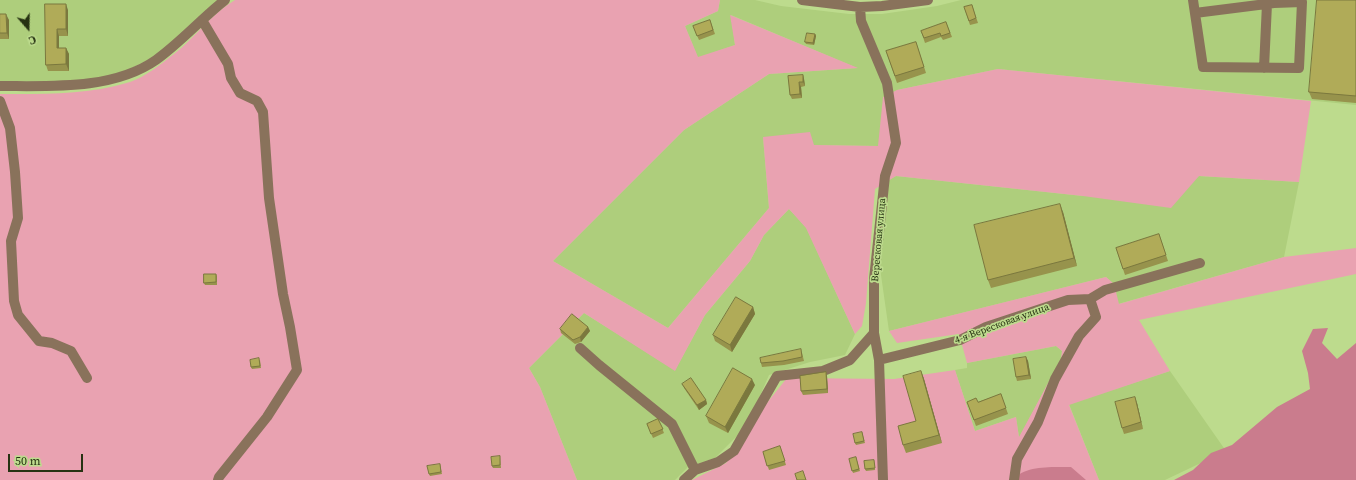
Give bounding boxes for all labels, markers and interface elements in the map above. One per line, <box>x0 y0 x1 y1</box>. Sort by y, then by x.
north arrow <box>8 8 48 48</box>
text: С <box>26 32 38 48</box>
street label: Вересковая улица <box>869 198 889 282</box>
street label: 4-я Вересковая улица <box>953 301 1051 347</box>
scale bar <box>10 446 85 472</box>
text: 50 m <box>15 453 41 469</box>

